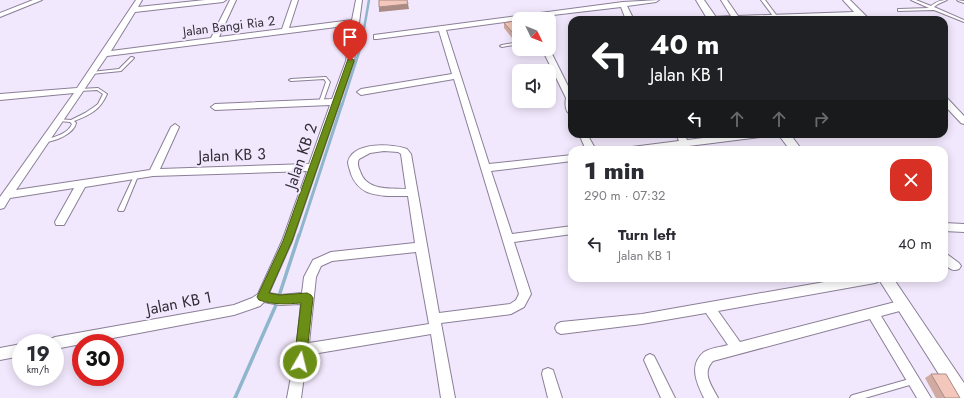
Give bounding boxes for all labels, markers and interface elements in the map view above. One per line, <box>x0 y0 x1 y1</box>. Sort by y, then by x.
street label: Jalan Bangi Ria 2 <box>180 11 276 41</box>
north arrow <box>512 12 556 56</box>
map controls <box>512 12 556 108</box>
pin <box>333 20 367 61</box>
text: 40 m <box>650 24 719 65</box>
icon: arrive <box>339 26 361 48</box>
icon: left <box>584 32 636 84</box>
text: Jalan KB 1 <box>650 62 724 88</box>
button: sound <box>512 64 556 108</box>
icon: left <box>684 108 706 130</box>
icon: ahead <box>726 108 748 130</box>
icon: ahead <box>768 108 790 130</box>
icon: right <box>810 108 832 130</box>
street label: Jalan KB 2 <box>278 120 323 194</box>
street label: Jalan KB 3 <box>196 142 266 168</box>
text: 1 min <box>584 153 645 188</box>
button: close <box>890 159 932 201</box>
text: 290 m · 07:32 <box>584 186 665 205</box>
text: Turn left <box>618 224 676 246</box>
icon: left <box>584 233 606 255</box>
text: 40 m <box>898 233 932 255</box>
text: Jalan KB 1 <box>618 246 672 265</box>
street label: Jalan KB 1 <box>142 285 214 321</box>
speed limit sign: 30 <box>72 334 124 386</box>
text: 19 <box>26 340 50 369</box>
position arrow <box>279 341 321 383</box>
text: km/h <box>27 362 49 377</box>

